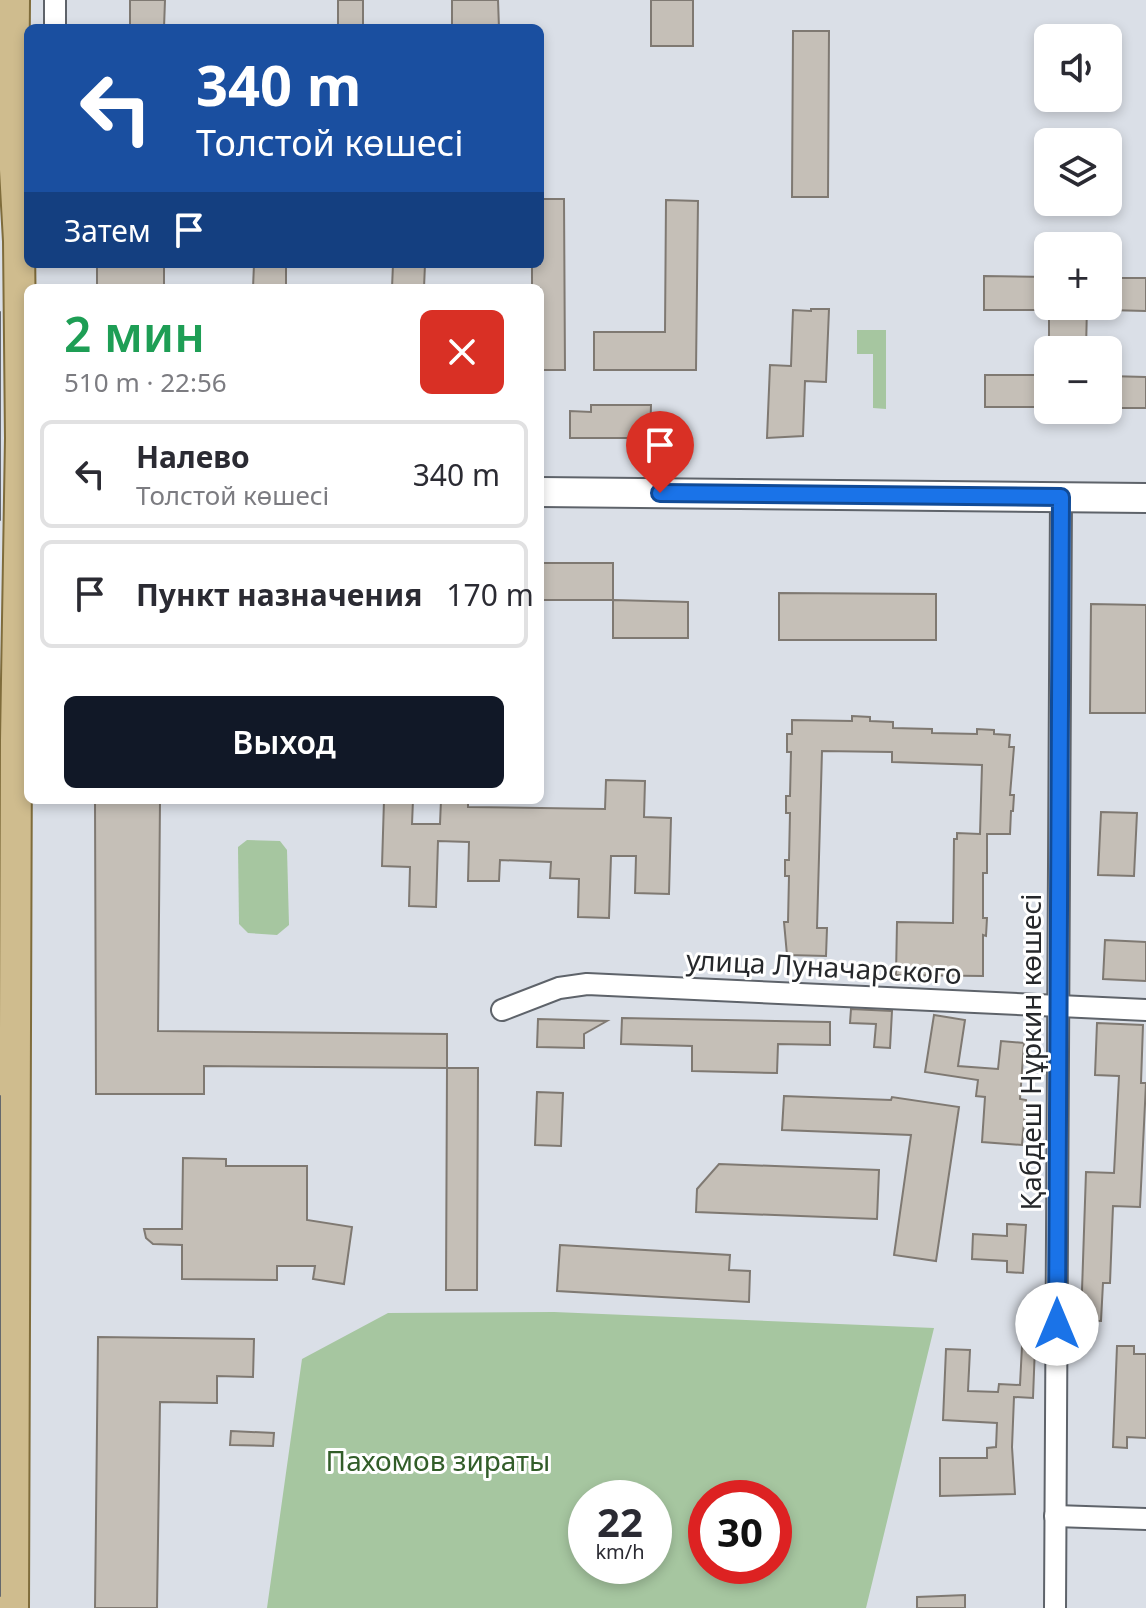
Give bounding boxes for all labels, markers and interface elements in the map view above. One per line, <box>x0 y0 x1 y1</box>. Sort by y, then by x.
map controls <box>1034 24 1122 424</box>
button: sound <box>1034 24 1122 112</box>
text: 340 m <box>196 46 361 122</box>
icon: left <box>64 56 168 160</box>
text: Толстой көшесі <box>196 118 464 167</box>
button: layers <box>1034 128 1122 216</box>
icon: arrive <box>167 208 211 252</box>
text: Затем <box>64 210 151 251</box>
button: + <box>1034 232 1122 320</box>
text: 2 мин <box>64 301 205 366</box>
button: close <box>420 310 504 394</box>
button: − <box>1034 336 1122 424</box>
text: 510 m · 22:56 <box>64 364 227 400</box>
pin <box>626 411 694 493</box>
icon: arrive <box>638 423 682 467</box>
text: Налево <box>136 436 250 477</box>
icon: left <box>68 452 112 496</box>
text: 340 m <box>413 454 500 495</box>
text: Толстой көшесі <box>136 477 329 513</box>
icon: arrive <box>68 572 112 616</box>
text: Пункт назначения <box>136 574 422 615</box>
text: 170 m <box>446 574 534 615</box>
button: Выход <box>64 696 504 788</box>
street label: Қабдеш Нұркин көшесі <box>1011 893 1049 1211</box>
street label: улица Луначарского <box>685 940 963 992</box>
position arrow <box>1015 1282 1099 1366</box>
park label: Пахомов зираты <box>326 1441 550 1479</box>
speed limit sign: 30 <box>688 1480 792 1584</box>
text: 22 <box>597 1494 643 1549</box>
text: km/h <box>595 1538 645 1565</box>

